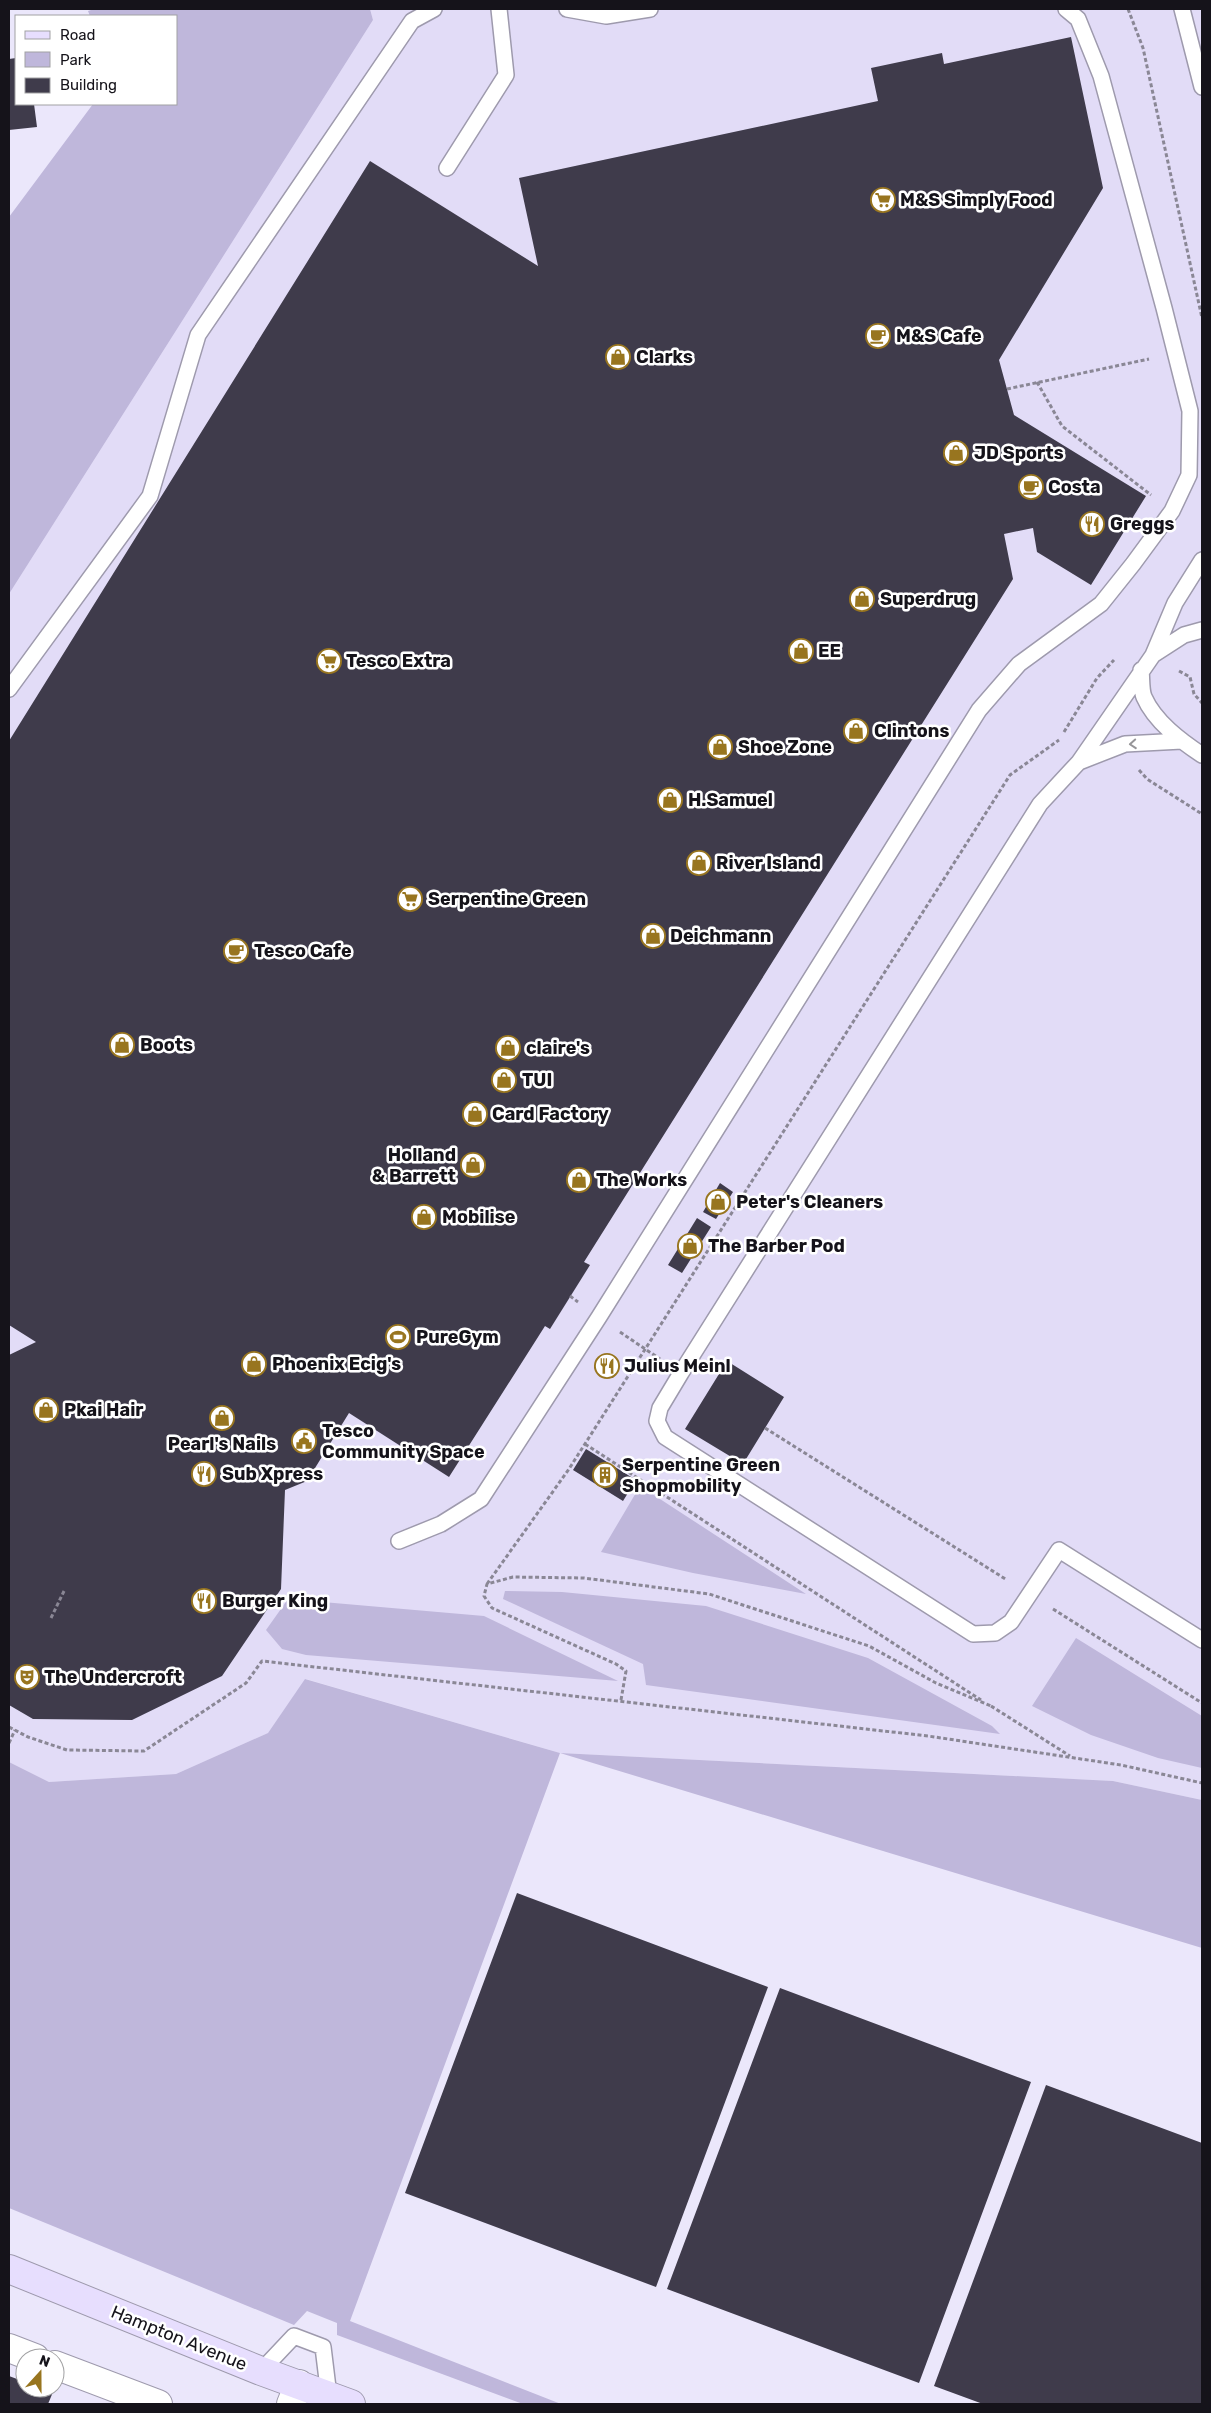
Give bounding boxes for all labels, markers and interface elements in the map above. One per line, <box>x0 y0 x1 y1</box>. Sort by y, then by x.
legend <box>15 15 178 105</box>
text: Road <box>60 26 96 44</box>
text: Park <box>60 51 91 69</box>
text: Building <box>60 76 117 94</box>
supermarket icon: M&S Simply Food <box>870 187 896 213</box>
place label: M&S Simply Food <box>900 189 1053 211</box>
cafe icon: M&S Cafe <box>865 323 891 349</box>
place label: M&S Cafe <box>896 325 982 347</box>
shop icon: Clarks <box>605 344 631 370</box>
place label: Clarks <box>636 346 693 368</box>
shop icon: JD Sports <box>943 440 969 466</box>
place label: JD Sports <box>974 442 1064 464</box>
cafe icon: Costa <box>1018 474 1044 500</box>
place label: Costa <box>1048 476 1101 498</box>
restaurant icon: Greggs <box>1079 511 1105 537</box>
place label: Greggs <box>1110 513 1175 535</box>
shop icon: Superdrug <box>849 586 875 612</box>
place label: Superdrug <box>880 588 976 610</box>
shop icon: EE <box>788 638 814 664</box>
place label: EE <box>818 640 841 662</box>
supermarket icon: Tesco Extra <box>316 648 342 674</box>
place label: Tesco Extra <box>346 650 451 672</box>
shop icon: Clintons <box>843 718 869 744</box>
place label: Clintons <box>874 720 949 742</box>
shop icon: Shoe Zone <box>707 734 733 760</box>
place label: Shoe Zone <box>738 736 832 758</box>
one-way arrow <box>1129 739 1137 750</box>
shop icon: H.Samuel <box>657 787 683 813</box>
place label: H.Samuel <box>688 789 773 811</box>
shop icon: River Island <box>686 850 712 876</box>
place label: River Island <box>716 852 821 874</box>
supermarket icon: Serpentine Green <box>397 886 423 912</box>
place label: Serpentine Green <box>428 888 586 910</box>
shop icon: Deichmann <box>640 923 666 949</box>
place label: Deichmann <box>670 925 771 947</box>
cafe icon: Tesco Cafe <box>223 938 249 964</box>
place label: Tesco Cafe <box>254 940 352 962</box>
shop icon: Boots <box>109 1032 135 1058</box>
place label: Boots <box>140 1034 193 1056</box>
shop icon: claire's <box>495 1035 521 1061</box>
place label: claire's <box>526 1037 590 1059</box>
shop icon: TUI <box>491 1067 517 1093</box>
place label: TUI <box>522 1069 552 1091</box>
shop icon: Card Factory <box>462 1101 488 1127</box>
place label: Card Factory <box>492 1103 609 1125</box>
place label: Holland & Barrett <box>372 1144 456 1187</box>
shop icon: Holland & Barrett <box>460 1152 486 1178</box>
shop icon: The Works <box>566 1167 592 1193</box>
place label: The Works <box>596 1169 687 1191</box>
shop icon: Peter's Cleaners <box>705 1189 731 1215</box>
place label: Peter's Cleaners <box>736 1191 883 1213</box>
shop icon: Mobilise <box>411 1204 437 1230</box>
place label: Mobilise <box>442 1206 516 1228</box>
shop icon: The Barber Pod <box>677 1233 703 1259</box>
place label: The Barber Pod <box>708 1235 845 1257</box>
sports icon: PureGym <box>385 1324 411 1350</box>
place label: PureGym <box>416 1326 499 1348</box>
shop icon: Phoenix Ecig's <box>241 1351 267 1377</box>
place label: Phoenix Ecig's <box>272 1353 401 1375</box>
restaurant icon: Julius Meinl <box>594 1353 620 1379</box>
place label: Julius Meinl <box>624 1355 731 1377</box>
shop icon: Pkai Hair <box>33 1397 59 1423</box>
place label: Pkai Hair <box>64 1399 143 1421</box>
shop icon: Pearl's Nails <box>209 1405 235 1431</box>
place label: Tesco Community Space <box>322 1420 485 1463</box>
public building icon: Tesco Community Space <box>291 1428 317 1454</box>
place label: Pearl's Nails <box>168 1433 276 1455</box>
place label: Serpentine Green Shopmobility <box>622 1454 780 1497</box>
restaurant icon: Sub Xpress <box>191 1461 217 1487</box>
building icon: Serpentine Green Shopmobility <box>592 1462 618 1488</box>
place label: Sub Xpress <box>222 1463 323 1485</box>
restaurant icon: Burger King <box>191 1588 217 1614</box>
place label: Burger King <box>222 1590 328 1612</box>
theatre icon: The Undercroft <box>14 1664 40 1690</box>
place label: The Undercroft <box>44 1666 182 1688</box>
street label: Hampton Avenue <box>108 2301 250 2375</box>
north arrow <box>15 2348 65 2398</box>
text: N <box>37 2352 52 2371</box>

